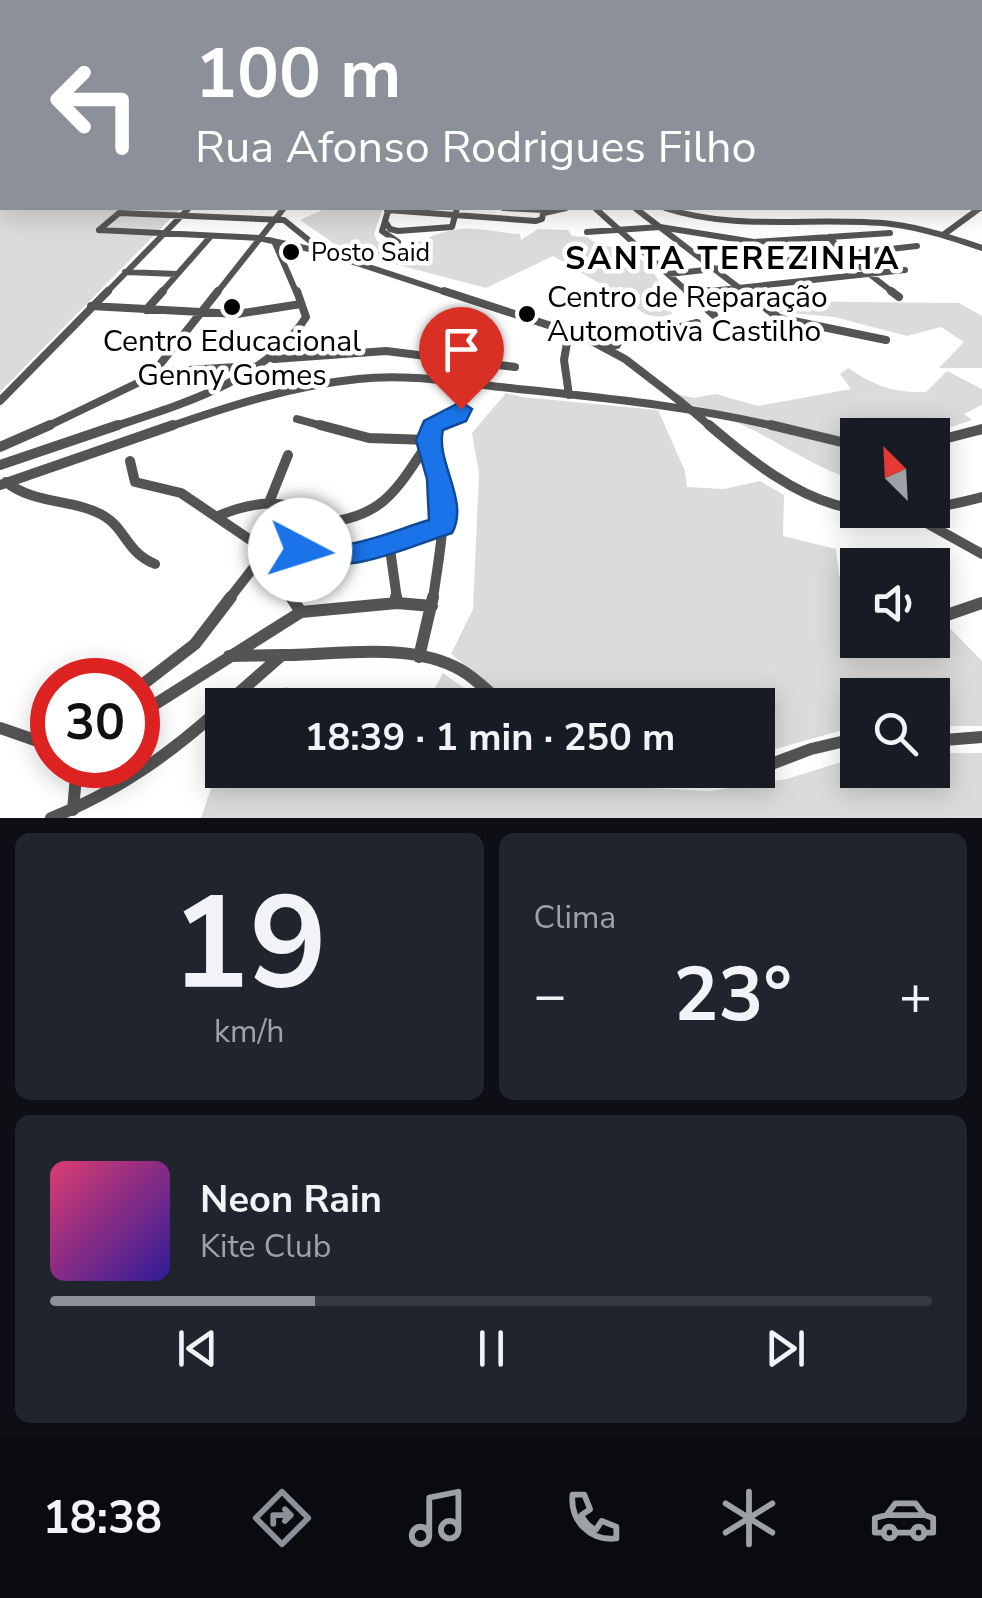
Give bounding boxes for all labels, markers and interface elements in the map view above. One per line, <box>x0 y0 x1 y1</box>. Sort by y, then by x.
text: 100 m <box>195 26 401 122</box>
icon: left <box>30 40 160 170</box>
text: Rua Afonso Rodrigues Filho <box>195 117 757 178</box>
place label: Posto Said <box>311 236 430 270</box>
district label: SANTA TEREZINHA <box>565 237 901 280</box>
marker: Posto Said <box>280 241 302 263</box>
place label: Centro de Reparação Automotiva Castilho <box>547 277 828 352</box>
marker: Centro Educacional Genny Gomes <box>221 296 243 318</box>
marker: Centro de Reparação Automotiva Castilho <box>516 303 538 325</box>
pin <box>419 307 504 410</box>
place label: Centro Educacional Genny Gomes <box>103 321 361 396</box>
icon: arrive <box>434 322 489 377</box>
north arrow <box>840 418 950 528</box>
map controls <box>840 418 950 788</box>
position arrow <box>248 498 352 602</box>
button: sound <box>840 548 950 658</box>
speed limit sign: 30 <box>30 658 160 788</box>
button: search <box>840 678 950 788</box>
text: 18:39 · 1 min · 250 m <box>305 712 675 763</box>
text: 19 <box>171 856 327 1033</box>
text: Clima <box>534 896 616 939</box>
text: 23° <box>674 944 792 1046</box>
text: − <box>534 958 567 1033</box>
text: + <box>899 958 932 1033</box>
text: km/h <box>214 1010 285 1053</box>
text: Neon Rain <box>200 1174 382 1225</box>
text: Kite Club <box>200 1225 331 1268</box>
icon: previous <box>170 1321 225 1376</box>
icon: pause <box>464 1321 519 1376</box>
icon: next <box>758 1321 813 1376</box>
icon: directions <box>247 1483 317 1553</box>
icon: music <box>403 1483 473 1553</box>
icon: phone <box>558 1483 628 1553</box>
icon: climate <box>714 1483 784 1553</box>
icon: car <box>869 1483 939 1553</box>
text: 18:38 <box>43 1488 162 1549</box>

